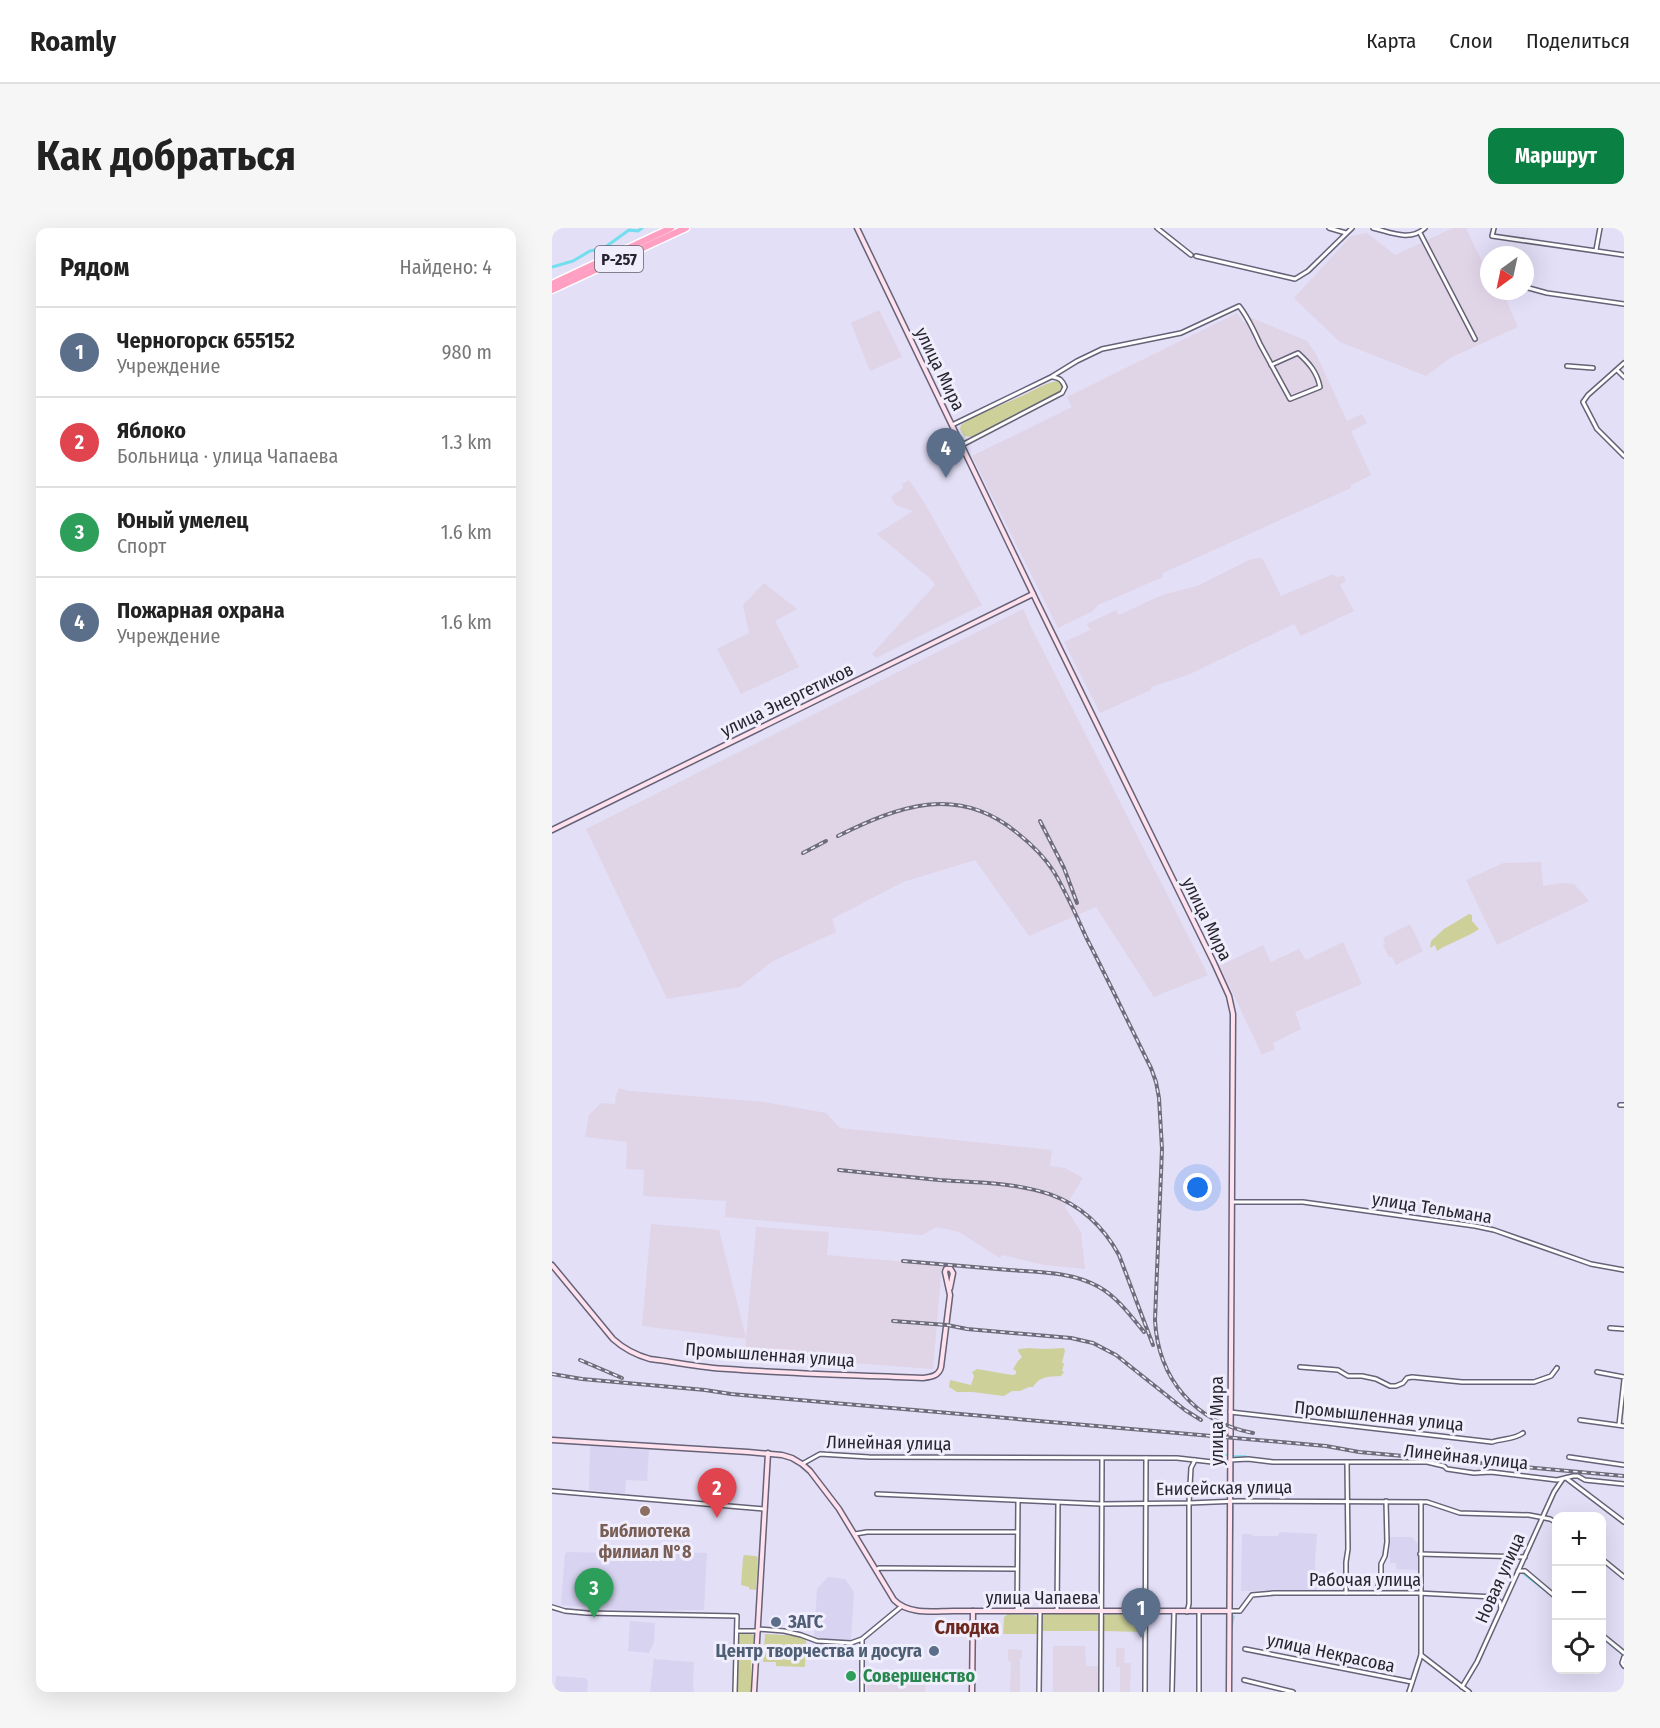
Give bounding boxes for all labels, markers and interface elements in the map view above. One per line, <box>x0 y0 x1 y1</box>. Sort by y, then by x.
text: Roamly <box>30 25 116 58</box>
text: Карта <box>1366 28 1416 54</box>
text: Слои <box>1449 28 1493 54</box>
text: Поделиться <box>1526 28 1630 54</box>
button: Маршрут <box>1488 128 1624 184</box>
text: Как добраться <box>36 131 296 181</box>
road number: Р-257 <box>595 246 643 272</box>
north arrow <box>1480 246 1534 300</box>
text: Рядом <box>60 252 129 283</box>
text: Найдено: 4 <box>400 255 492 279</box>
street label: улица Мира <box>910 324 970 414</box>
text: Черногорск 655152 <box>117 327 295 354</box>
text: 1 <box>75 340 84 364</box>
text: 980 m <box>442 340 492 364</box>
text: Учреждение <box>117 354 220 378</box>
text: Яблоко <box>117 417 186 444</box>
pin: 4 <box>926 428 966 478</box>
text: 2 <box>75 430 84 454</box>
text: 1.3 km <box>441 430 492 454</box>
text: Больница · улица Чапаева <box>117 444 338 468</box>
text: Юный умелец <box>117 507 248 534</box>
text: 3 <box>75 520 84 544</box>
text: 1.6 km <box>441 520 492 544</box>
text: Спорт <box>117 534 166 558</box>
text: Пожарная охрана <box>117 597 285 624</box>
text: 4 <box>74 610 85 634</box>
text: 1.6 km <box>441 610 492 634</box>
text: Учреждение <box>117 624 220 648</box>
street label: улица Энергетиков <box>717 658 857 742</box>
street label: улица Мира <box>1177 874 1237 964</box>
your location <box>1183 1173 1212 1202</box>
street label: улица Тельмана <box>1370 1188 1494 1228</box>
street label: Промышленная улица <box>684 1338 856 1372</box>
street label: улица Мира <box>1206 1376 1228 1466</box>
street label: Промышленная улица <box>1293 1396 1465 1436</box>
street label: Линейная улица <box>826 1431 952 1455</box>
street label: Линейная улица <box>1403 1440 1530 1474</box>
pin: 2 <box>698 1468 736 1518</box>
street label: Енисейская улица <box>1156 1476 1293 1500</box>
marker: Библиотека филиал N°8 <box>638 1504 652 1518</box>
map controls <box>1552 1512 1606 1674</box>
button: + <box>1552 1512 1606 1566</box>
place label: Библиотека филиал N°8 <box>599 1520 692 1563</box>
street label: Новая улица <box>1470 1529 1530 1626</box>
button: − <box>1552 1566 1606 1620</box>
pin: 3 <box>574 1568 614 1618</box>
street label: Рабочая улица <box>1309 1569 1421 1591</box>
street label: улица Чапаева <box>986 1587 1099 1609</box>
pin: 1 <box>1122 1588 1160 1638</box>
place label: ЗАГС <box>787 1611 824 1633</box>
marker: ЗАГС <box>769 1615 783 1629</box>
district label: Слюдка <box>934 1615 1000 1639</box>
button: locate <box>1552 1620 1606 1674</box>
street label: улица Некрасова <box>1265 1629 1397 1677</box>
place label: Центр творчества и досуга <box>716 1640 922 1662</box>
marker: Центр творчества и досуга <box>927 1644 941 1658</box>
place label: Совершенство <box>863 1665 975 1687</box>
marker: Совершенство <box>844 1669 858 1683</box>

